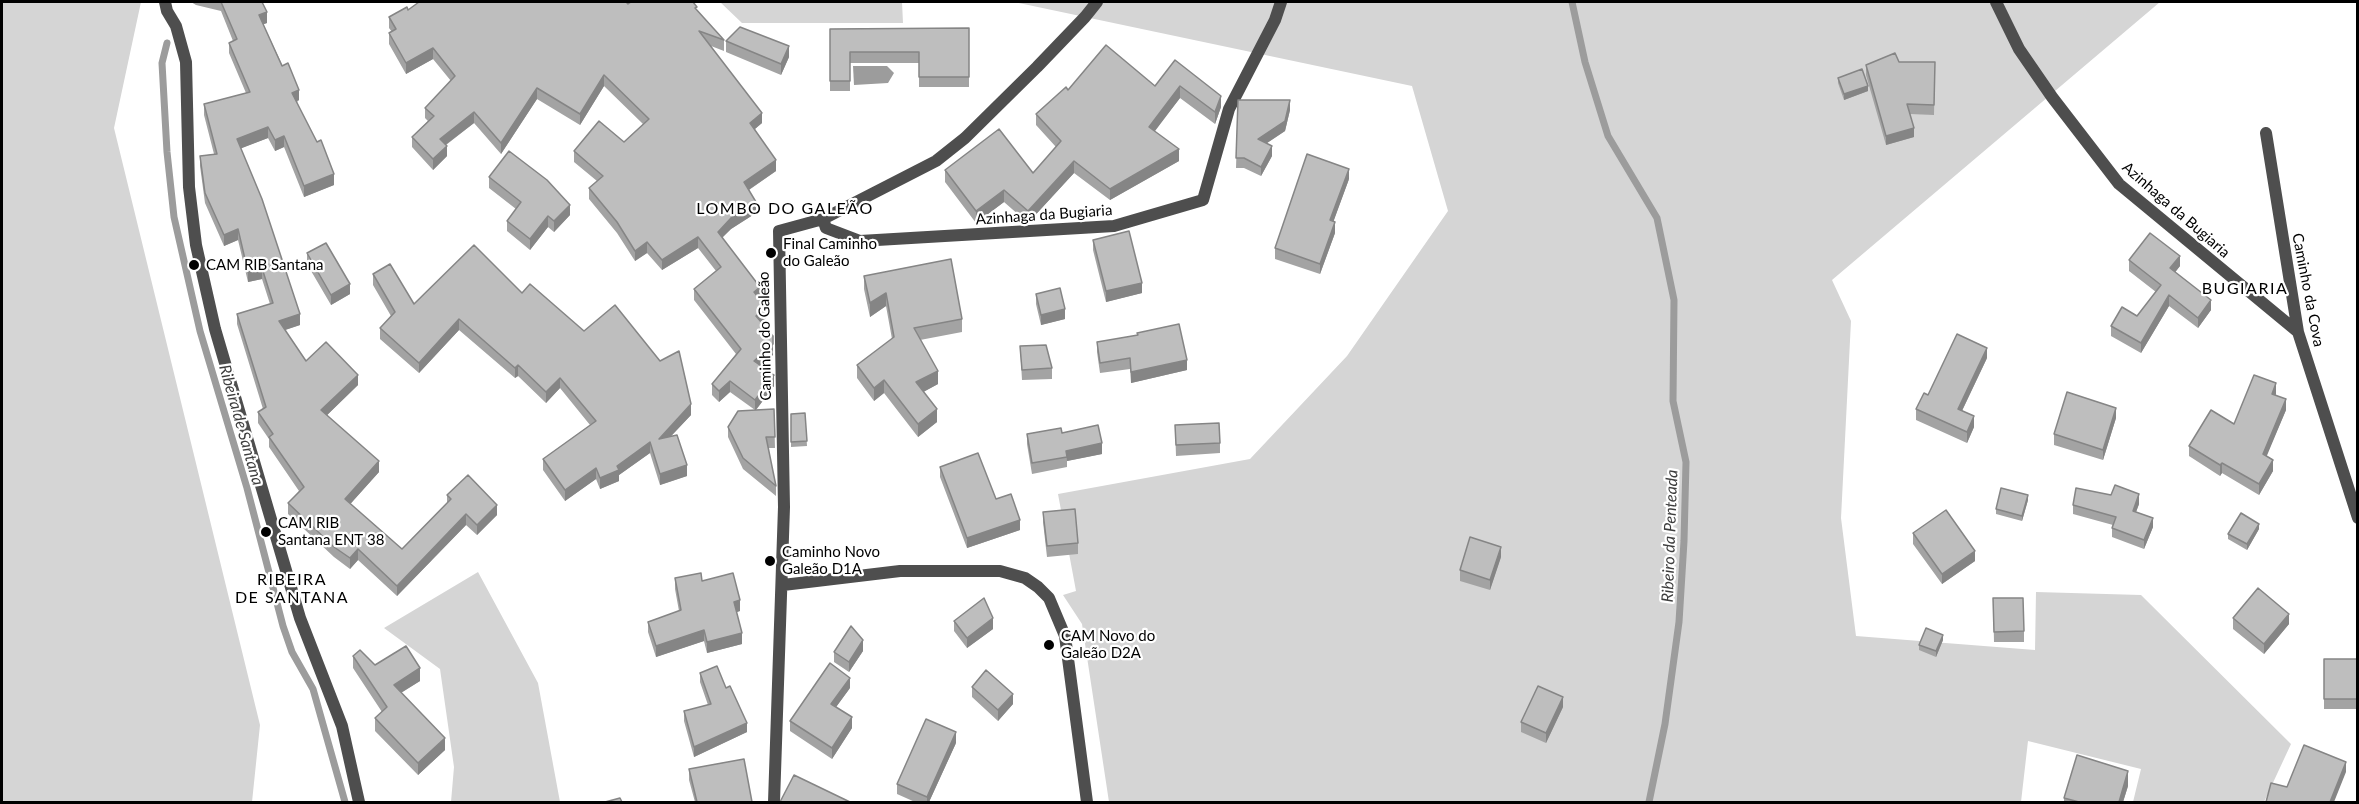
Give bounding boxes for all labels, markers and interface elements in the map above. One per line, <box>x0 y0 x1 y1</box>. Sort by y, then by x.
street label: Azinhaga da Bugiaria <box>2118 158 2234 262</box>
district label: LOMBO DO GALEÃO <box>696 199 874 219</box>
street label: Azinhaga da Bugiaria <box>975 201 1113 229</box>
street label: Caminho da Cova <box>2288 232 2328 348</box>
place label: Final Caminho do Galeão <box>783 235 877 270</box>
marker: Final Caminho do Galeão <box>764 246 778 260</box>
place label: CAM RIB Santana <box>206 256 323 274</box>
marker: CAM RIB Santana <box>187 258 201 272</box>
street label: Caminho do Galeão <box>755 271 775 401</box>
district label: BUGIARIA <box>2202 279 2288 299</box>
water label: Ribeira de Santana <box>215 363 267 487</box>
water label: Ribeiro da Penteada <box>1658 469 1682 603</box>
place label: CAM RIB Santana ENT 38 <box>278 514 384 549</box>
marker: CAM RIB Santana ENT 38 <box>259 525 273 539</box>
place label: Caminho Novo Galeão D1A <box>782 543 880 578</box>
marker: Caminho Novo Galeão D1A <box>763 554 777 568</box>
district label: RIBEIRA DE SANTANA <box>235 570 349 608</box>
place label: CAM Novo do Galeão D2A <box>1061 627 1155 662</box>
marker: CAM Novo do Galeão D2A <box>1042 638 1056 652</box>

